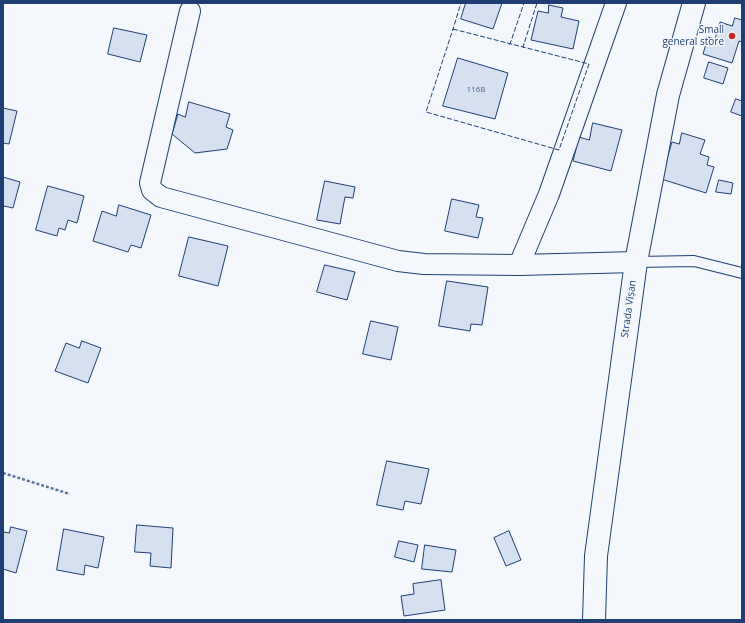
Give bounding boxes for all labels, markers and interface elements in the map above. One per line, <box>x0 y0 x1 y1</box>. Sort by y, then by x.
place label: Small general store <box>662 24 724 48</box>
marker: Small general store <box>727 31 737 41</box>
house number: 116B <box>467 85 485 95</box>
street label: Strada Vișan <box>619 279 639 339</box>

